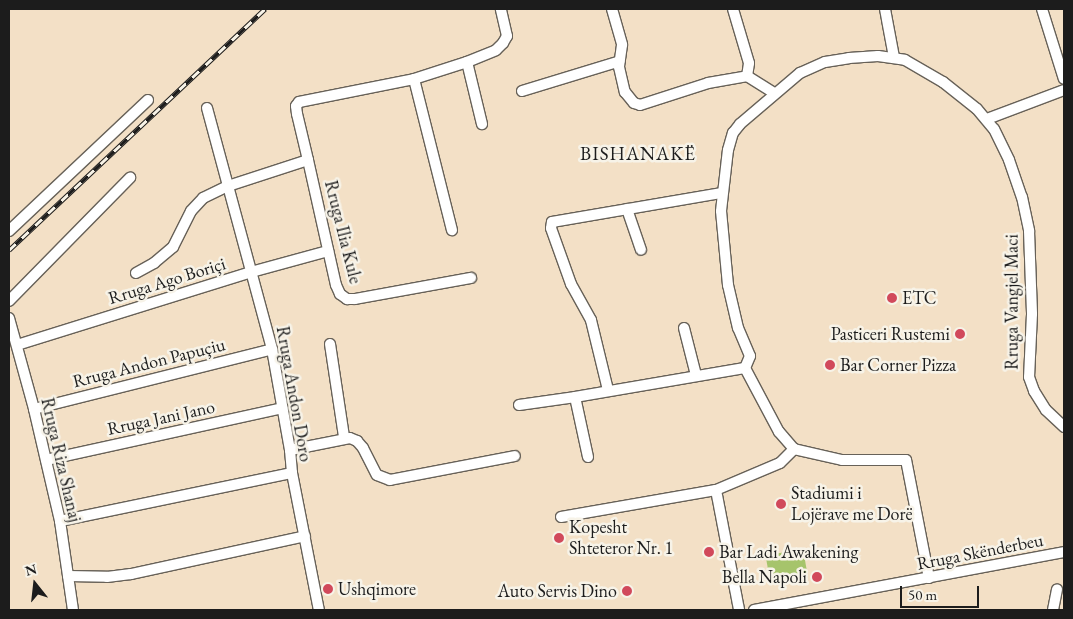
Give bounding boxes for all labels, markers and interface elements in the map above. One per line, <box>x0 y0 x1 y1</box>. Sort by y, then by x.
district label: BISHANAKË <box>579 143 697 165</box>
street label: Rruga Ilia Kule <box>320 178 366 286</box>
street label: Rruga Vangjel Maci <box>1001 234 1023 370</box>
street label: Rruga Ago Boriçi <box>106 253 228 309</box>
place label: ETC <box>902 287 937 309</box>
marker: ETC <box>886 292 898 304</box>
place label: Pasticeri Rustemi <box>831 323 950 345</box>
street label: Rruga Andon Doro <box>271 324 317 464</box>
marker: Pasticeri Rustemi <box>954 328 966 340</box>
street label: Rruga Andon Papuçiu <box>71 334 227 392</box>
place label: Bar Corner Pizza <box>840 354 956 376</box>
marker: Bar Corner Pizza <box>824 359 836 371</box>
street label: Rruga Riza Shanaj <box>36 396 86 524</box>
street label: Rruga Jani Jano <box>105 396 217 440</box>
place label: Stadiumi i Lojërave me Dorë <box>791 483 913 526</box>
marker: Stadiumi i Lojërave me Dorë <box>775 498 787 510</box>
place label: Kopesht Shteteror Nr. 1 <box>569 517 673 560</box>
street label: Rruga Skënderbeu <box>915 529 1045 575</box>
marker: Kopesht Shteteror Nr. 1 <box>553 532 565 544</box>
place label: Bar Ladi Awakening <box>719 541 858 563</box>
marker: Bar Ladi Awakening <box>703 546 715 558</box>
north arrow <box>10 559 60 609</box>
text: N <box>23 559 39 580</box>
place label: Bella Napoli <box>722 566 807 588</box>
marker: Bella Napoli <box>811 571 823 583</box>
scale bar <box>903 576 982 608</box>
place label: Ushqimore <box>338 578 416 600</box>
place label: Auto Servis Dino <box>497 580 617 602</box>
marker: Ushqimore <box>322 583 334 595</box>
marker: Auto Servis Dino <box>621 585 633 597</box>
text: 50 m <box>908 585 937 604</box>

